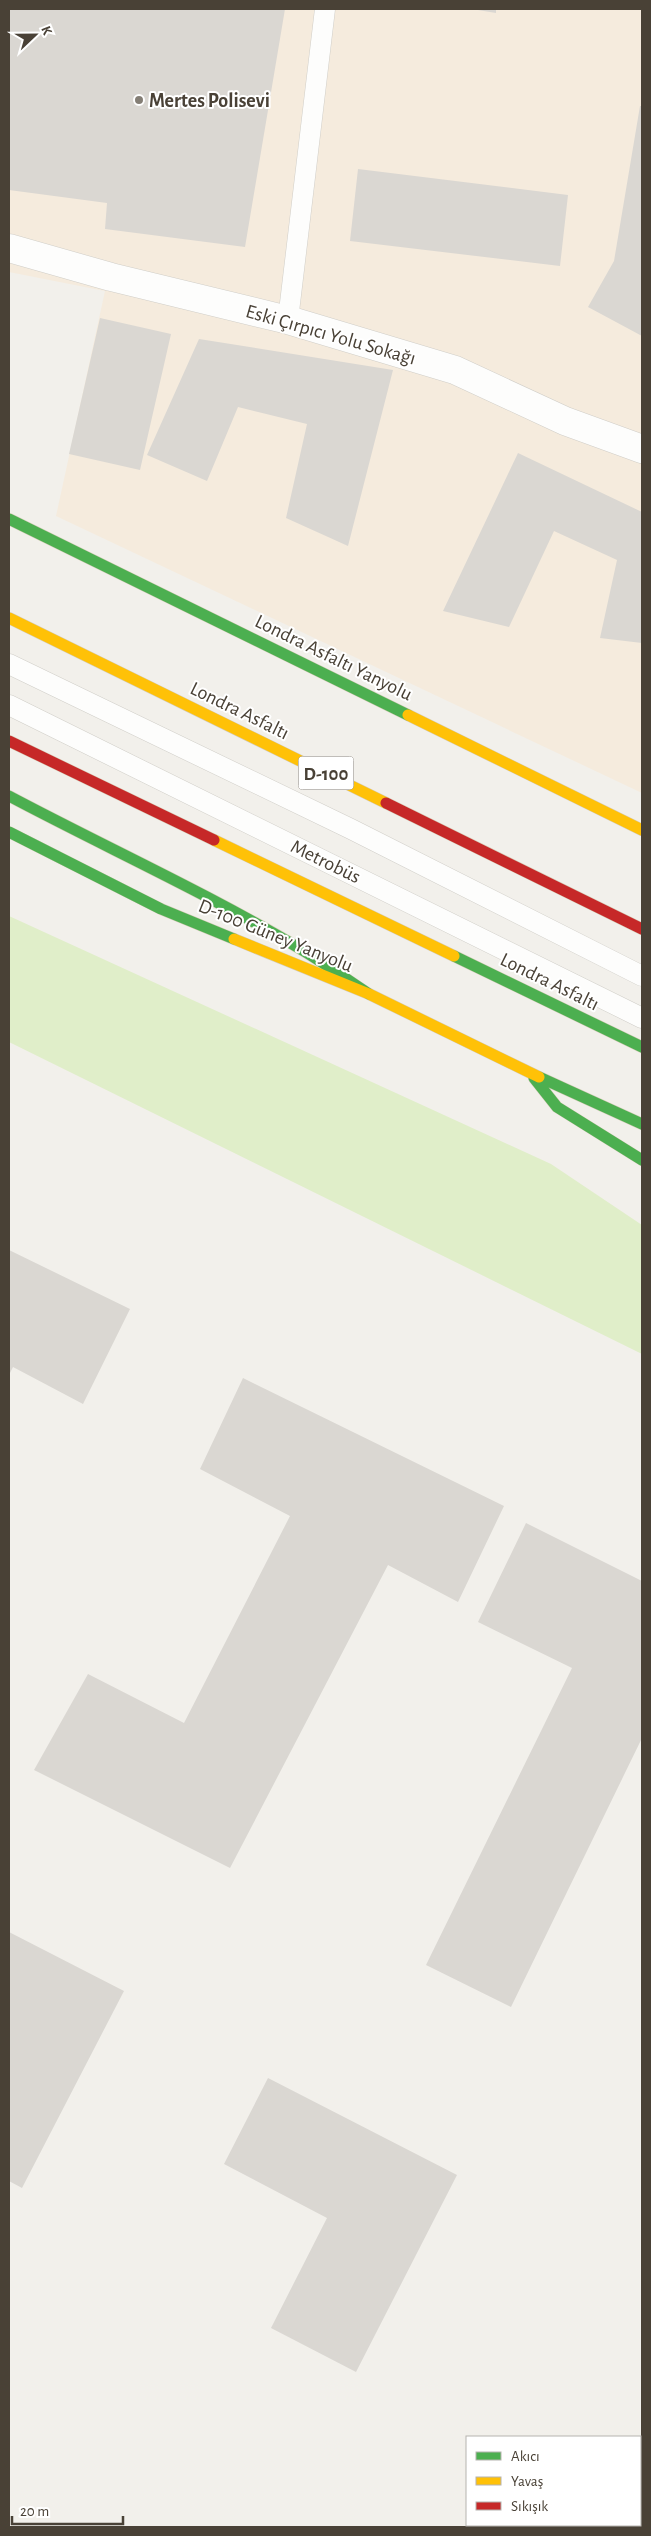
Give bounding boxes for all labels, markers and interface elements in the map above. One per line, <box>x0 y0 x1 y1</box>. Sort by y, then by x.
north arrow <box>10 10 60 60</box>
text: K <box>38 24 54 38</box>
place label: Mertes Polisevi <box>149 91 270 111</box>
marker: Mertes Polisevi <box>133 94 145 106</box>
street label: Eski Çırpıcı Yolu Sokağı <box>243 301 418 369</box>
street label: Londra Asfaltı Yanyolu <box>252 611 415 705</box>
street label: Londra Asfaltı <box>187 678 292 743</box>
road number: D-100 <box>298 756 354 790</box>
street label: Metrobüs <box>287 836 364 887</box>
street label: D-100 Güney Yanyolu <box>195 896 356 976</box>
street label: Londra Asfaltı <box>497 949 602 1014</box>
legend <box>466 2436 641 2526</box>
text: Akıcı <box>511 2449 540 2464</box>
text: Yavaş <box>511 2474 543 2489</box>
scale bar <box>12 2494 124 2526</box>
text: Sıkışık <box>511 2499 548 2514</box>
text: 20 m <box>20 2504 49 2519</box>

